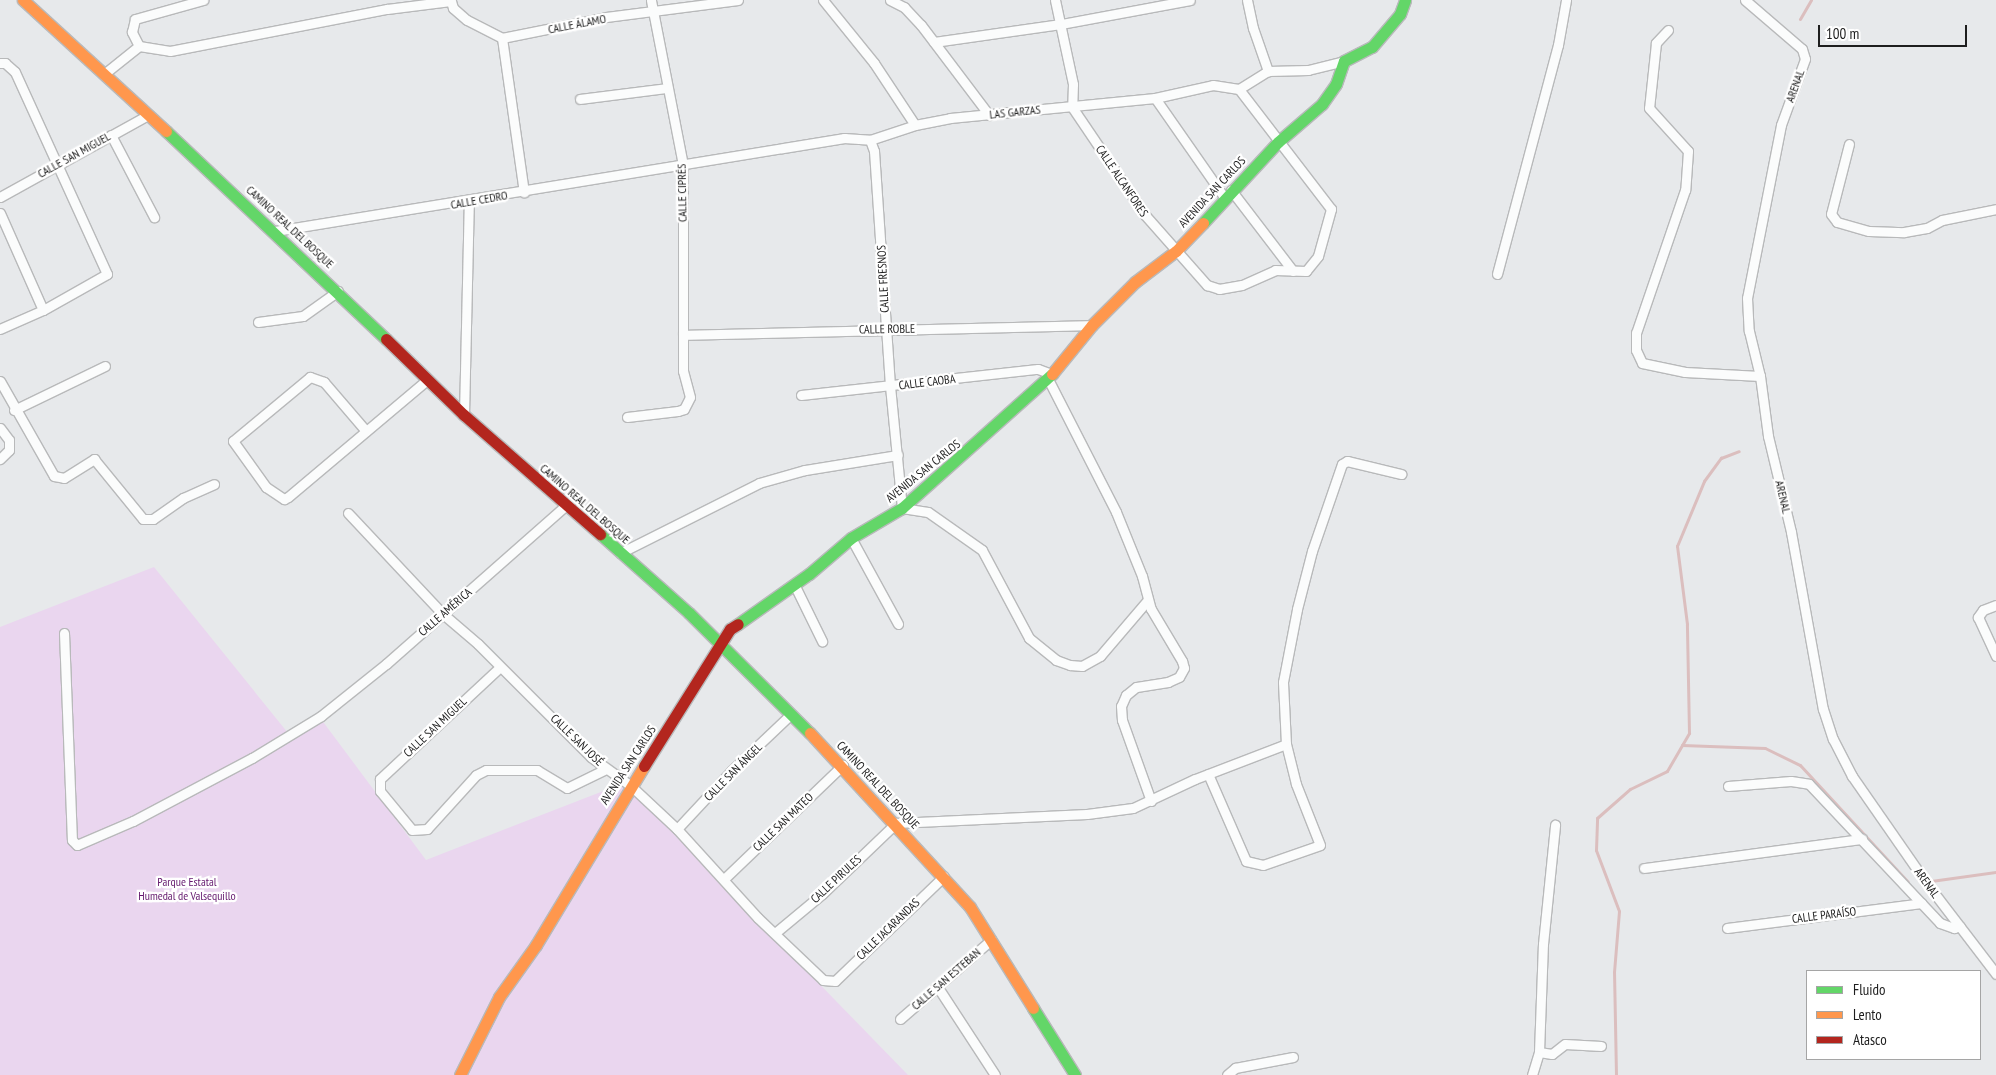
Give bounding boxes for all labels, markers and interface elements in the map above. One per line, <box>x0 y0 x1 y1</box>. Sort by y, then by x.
street label: CALLE ÁLAMO <box>547 11 607 37</box>
scale bar <box>1821 15 1970 47</box>
text: 100 m <box>1826 24 1859 43</box>
street label: ARENAL <box>1782 68 1808 104</box>
street label: LAS GARZAS <box>989 102 1041 122</box>
street label: CALLE SAN MIGUEL <box>35 129 113 181</box>
street label: CALLE ALCANFORES <box>1093 142 1151 220</box>
street label: AVENIDA SAN CARLOS <box>1175 153 1249 231</box>
street label: CALLE CIPRÉS <box>674 164 690 222</box>
street label: CAMINO REAL DEL BOSQUE <box>243 182 337 272</box>
street label: CALLE CEDRO <box>449 188 509 212</box>
street label: CALLE FRESNOS <box>874 245 892 313</box>
street label: CALLE ROBLE <box>859 321 915 337</box>
street label: CALLE CAOBA <box>898 371 956 393</box>
street label: AVENIDA SAN CARLOS <box>883 436 963 506</box>
street label: CAMINO REAL DEL BOSQUE <box>537 461 633 547</box>
street label: ARENAL <box>1772 479 1794 515</box>
street label: CALLE AMÉRICA <box>415 585 475 639</box>
street label: CALLE SAN MIGUEL <box>400 694 470 760</box>
street label: CALLE SAN JOSÉ <box>548 711 606 769</box>
street label: AVENIDA SAN CARLOS <box>597 723 659 807</box>
street label: CAMINO REAL DEL BOSQUE <box>833 738 923 832</box>
street label: CALLE SAN ÁNGEL <box>701 740 765 804</box>
street label: CALLE SAN MATEO <box>750 790 816 854</box>
street label: CALLE PIRULES <box>808 852 864 906</box>
street label: ARENAL <box>1911 865 1943 901</box>
park label: Parque Estatal Humedal de Valsequillo <box>138 875 236 903</box>
street label: CALLE JACARANDAS <box>853 895 923 963</box>
street label: CALLE PARAÍSO <box>1791 904 1857 926</box>
street label: CALLE SAN ESTEBAN <box>908 945 984 1013</box>
legend <box>1806 970 1981 1060</box>
text: Fluido <box>1853 980 1885 999</box>
text: Lento <box>1853 1005 1882 1024</box>
text: Atasco <box>1853 1030 1887 1049</box>

